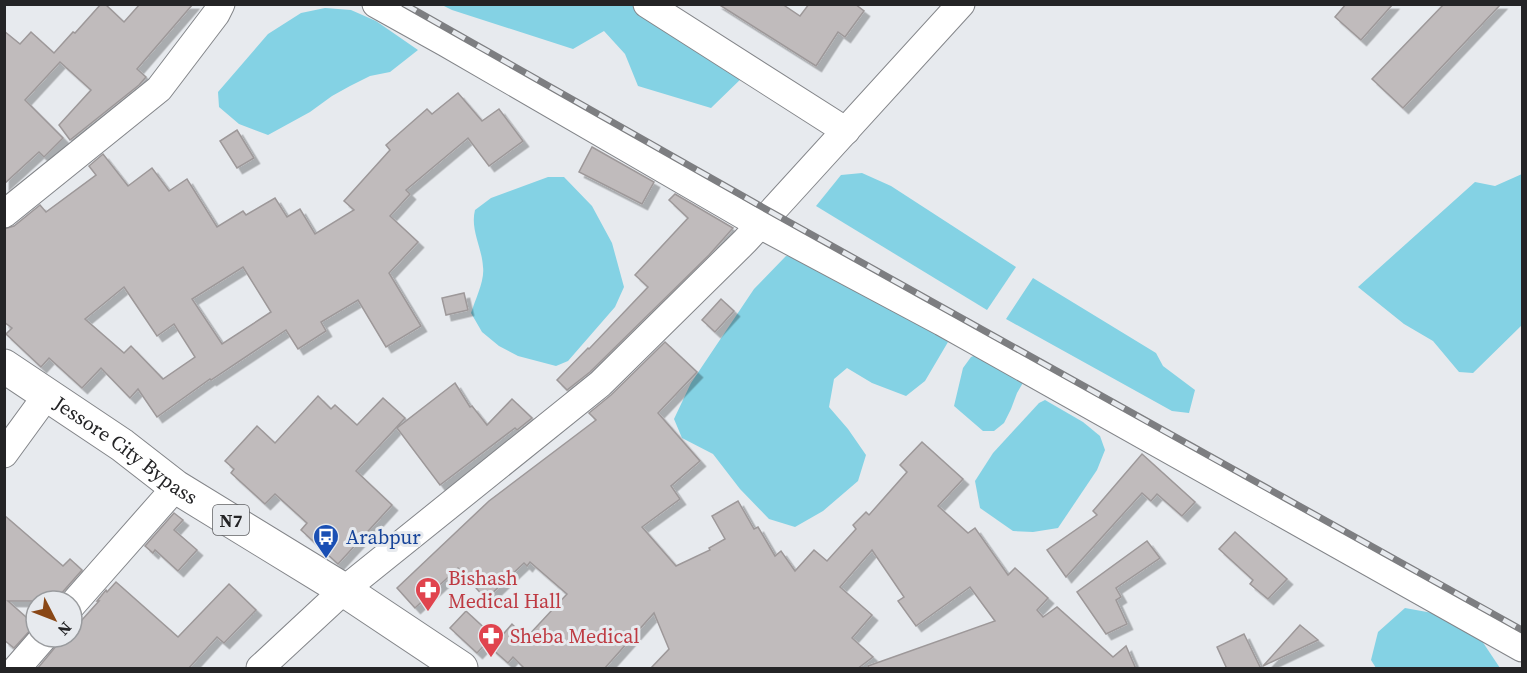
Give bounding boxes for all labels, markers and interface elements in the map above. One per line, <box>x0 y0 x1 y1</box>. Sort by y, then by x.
street label: Jessore City Bypass <box>47 389 203 511</box>
road number: N7 <box>213 505 249 535</box>
bus stop icon: Arabpur <box>311 522 341 560</box>
place label: Arabpur <box>346 523 421 551</box>
place label: Bishash Medical Hall <box>448 564 561 615</box>
pharmacy icon: Bishash Medical Hall <box>413 575 443 613</box>
north arrow <box>24 589 84 649</box>
text: N <box>53 617 77 641</box>
pharmacy icon: Sheba Medical <box>476 621 506 659</box>
place label: Sheba Medical <box>510 622 640 650</box>

